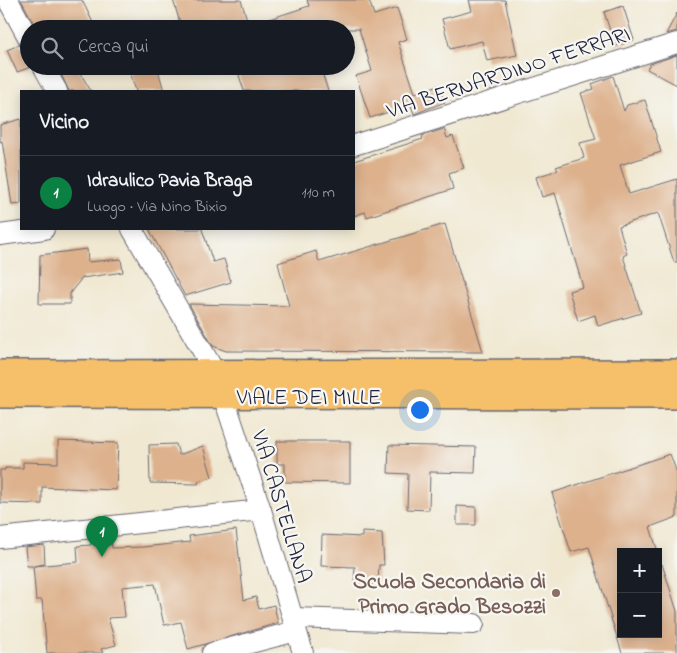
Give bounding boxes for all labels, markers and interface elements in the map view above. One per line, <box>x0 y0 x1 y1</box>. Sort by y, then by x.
street label: VIA BERNARDINO FERRARI <box>382 19 635 129</box>
search box <box>20 20 355 75</box>
icon: search <box>38 34 66 62</box>
text: Cerca qui <box>78 34 148 61</box>
text: Vicino <box>40 108 89 138</box>
text: Idraulico Pavia Braga <box>87 168 252 195</box>
text: 1 <box>53 181 59 205</box>
text: 110 m <box>301 181 335 205</box>
text: Luogo · Via Nino Bixio <box>87 195 227 219</box>
street label: VIALE DEI MILLE <box>236 383 381 415</box>
your location <box>407 397 433 423</box>
street label: VIA CASTELLANA <box>241 425 319 587</box>
pin: 1 <box>86 516 118 557</box>
map controls <box>617 548 662 638</box>
button: + <box>617 548 662 593</box>
place label: Scuola Secondaria di Primo Grado Besozzi <box>353 567 546 624</box>
marker: Scuola Secondaria di Primo Grado Besozzi <box>550 587 562 599</box>
button: − <box>617 593 662 638</box>

